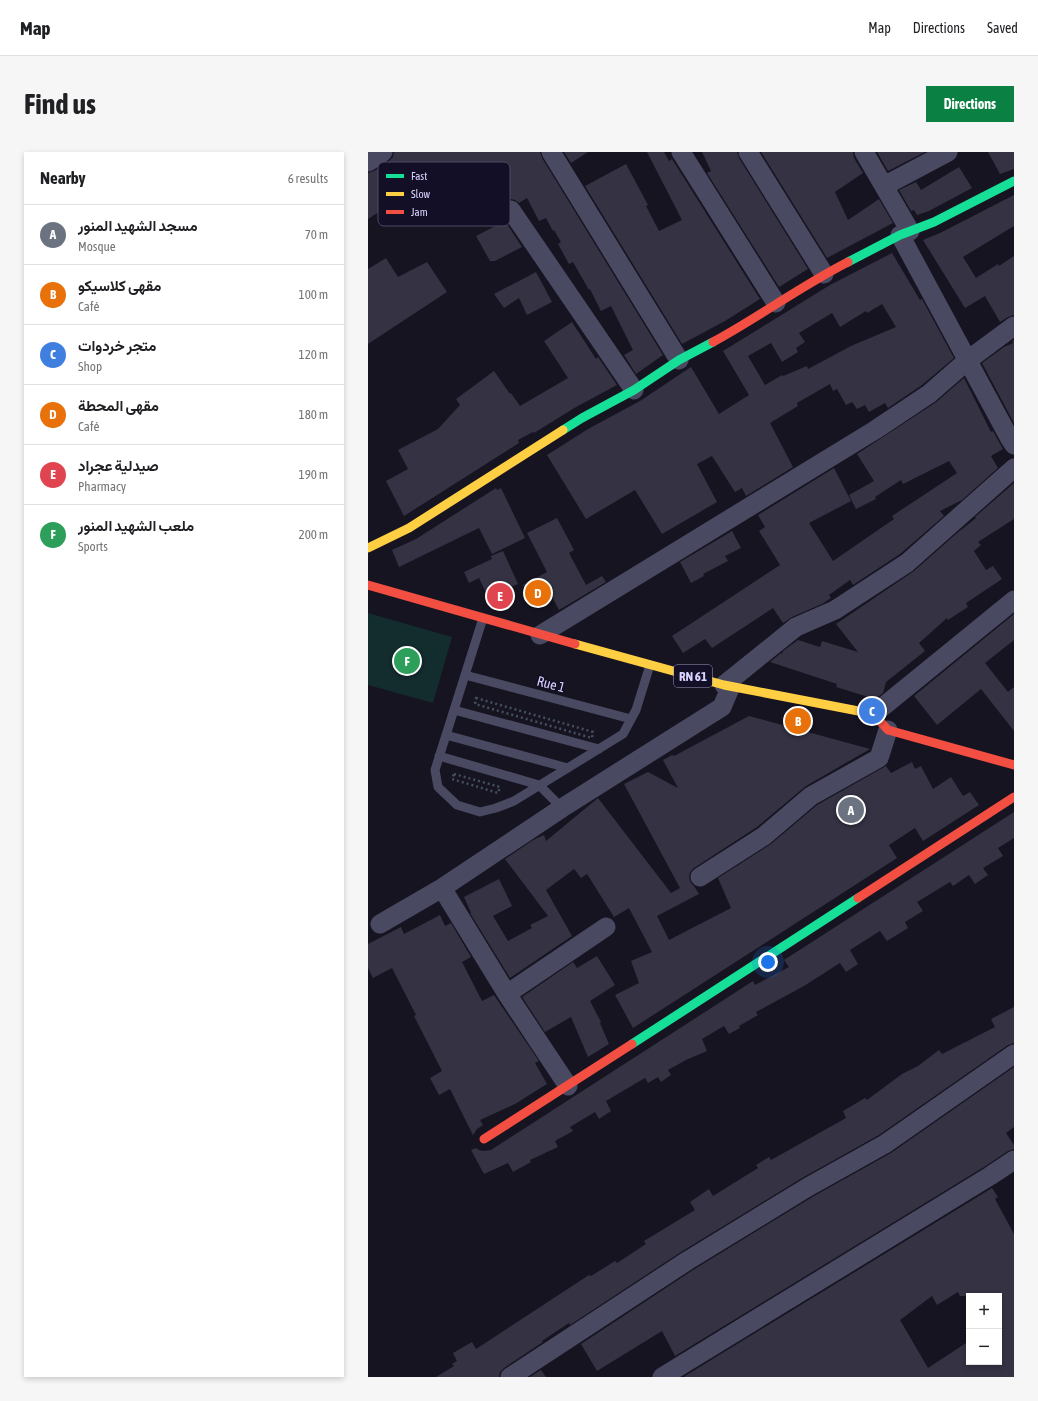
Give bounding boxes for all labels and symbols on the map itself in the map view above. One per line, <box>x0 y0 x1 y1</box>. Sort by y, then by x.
legend <box>378 162 510 226</box>
text: Fast <box>411 170 427 182</box>
text: Slow <box>411 188 430 200</box>
text: Jam <box>411 206 428 218</box>
pin: D <box>525 578 551 608</box>
pin: E <box>487 581 513 611</box>
pin: F <box>394 646 420 676</box>
road number: RN 61 <box>674 665 712 687</box>
street label: Rue 1 <box>535 673 567 695</box>
pin: C <box>859 696 885 726</box>
pin: B <box>785 706 811 736</box>
pin: A <box>838 795 864 825</box>
your location <box>758 952 778 972</box>

